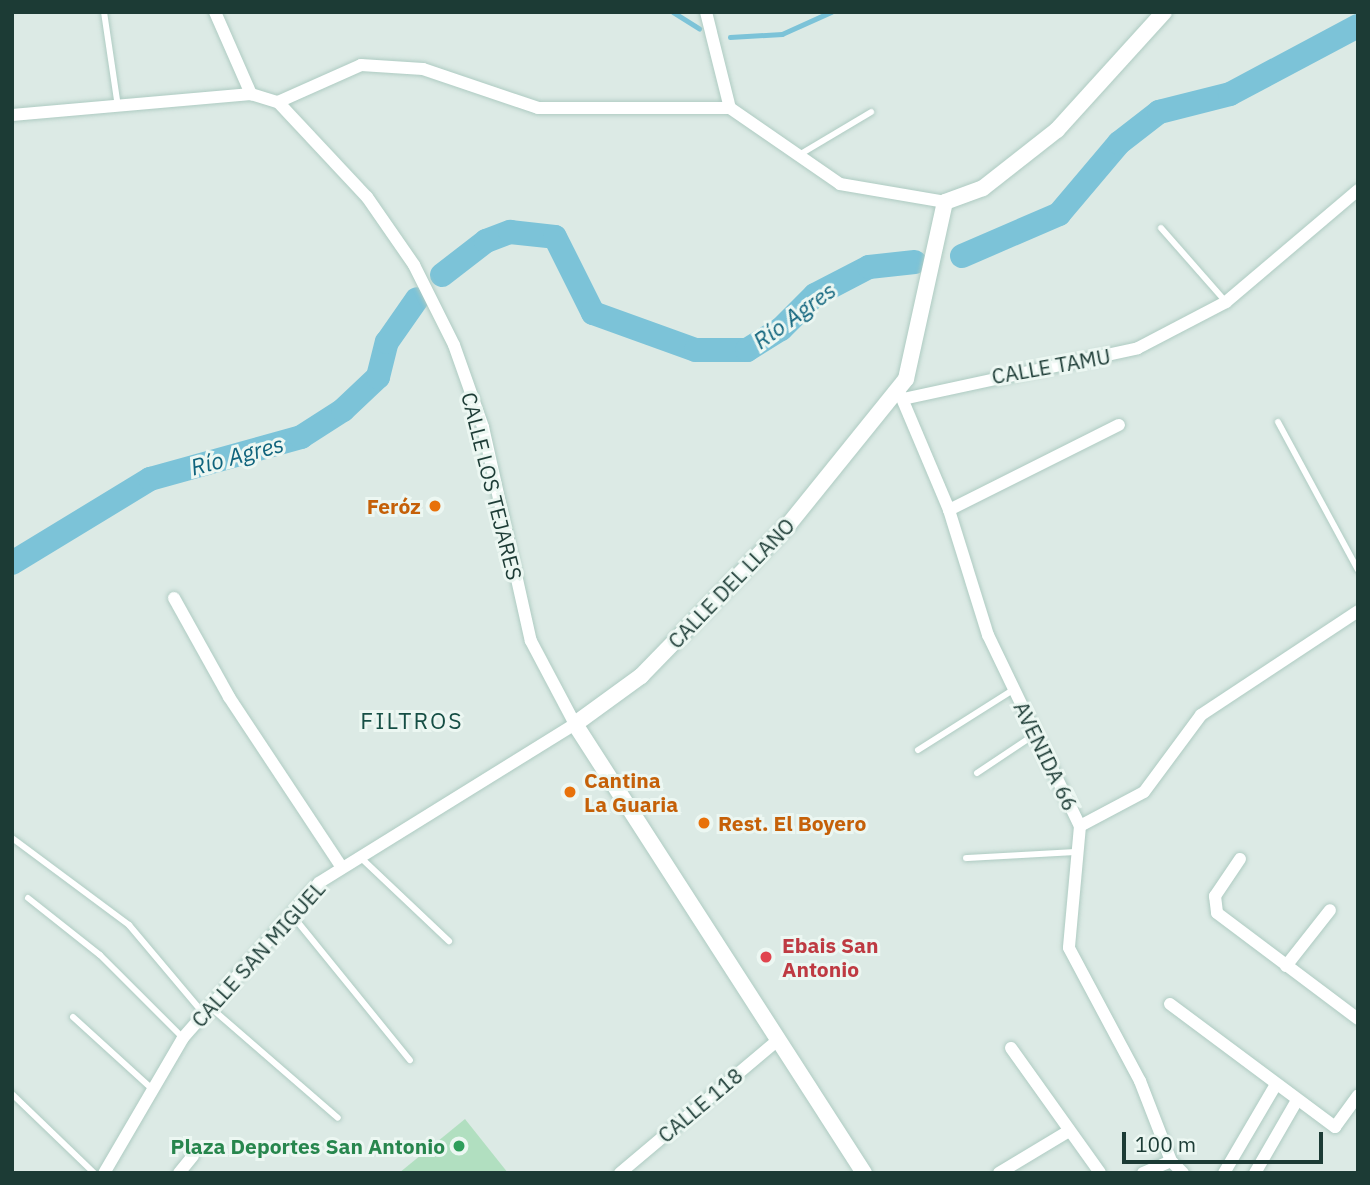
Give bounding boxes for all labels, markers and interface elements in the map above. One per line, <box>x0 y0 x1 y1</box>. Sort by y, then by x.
water label: Río Agres <box>747 276 841 354</box>
street label: CALLE TAMU <box>990 343 1112 389</box>
street label: CALLE LOS TEJARES <box>456 390 528 582</box>
water label: Río Agres <box>187 429 287 481</box>
place label: Feróz <box>367 493 421 519</box>
marker: Feróz <box>427 498 443 514</box>
street label: CALLE DEL LLANO <box>662 513 800 653</box>
street label: AVENIDA 66 <box>1009 697 1083 815</box>
district label: FILTROS <box>361 706 463 734</box>
place label: Cantina La Guaria <box>584 767 678 817</box>
marker: Cantina La Guaria <box>562 784 578 800</box>
place label: Rest. El Boyero <box>718 810 866 836</box>
marker: Rest. El Boyero <box>696 815 712 831</box>
street label: CALLE SAN MIGUEL <box>186 876 330 1032</box>
place label: Ebais San Antonio <box>782 932 879 982</box>
marker: Ebais San Antonio <box>756 947 776 967</box>
street label: CALLE 118 <box>653 1062 747 1148</box>
scale bar <box>1125 1118 1326 1162</box>
text: 100 m <box>1135 1130 1196 1158</box>
place label: Plaza Deportes San Antonio <box>171 1133 445 1159</box>
marker: Plaza Deportes San Antonio <box>451 1138 467 1154</box>

